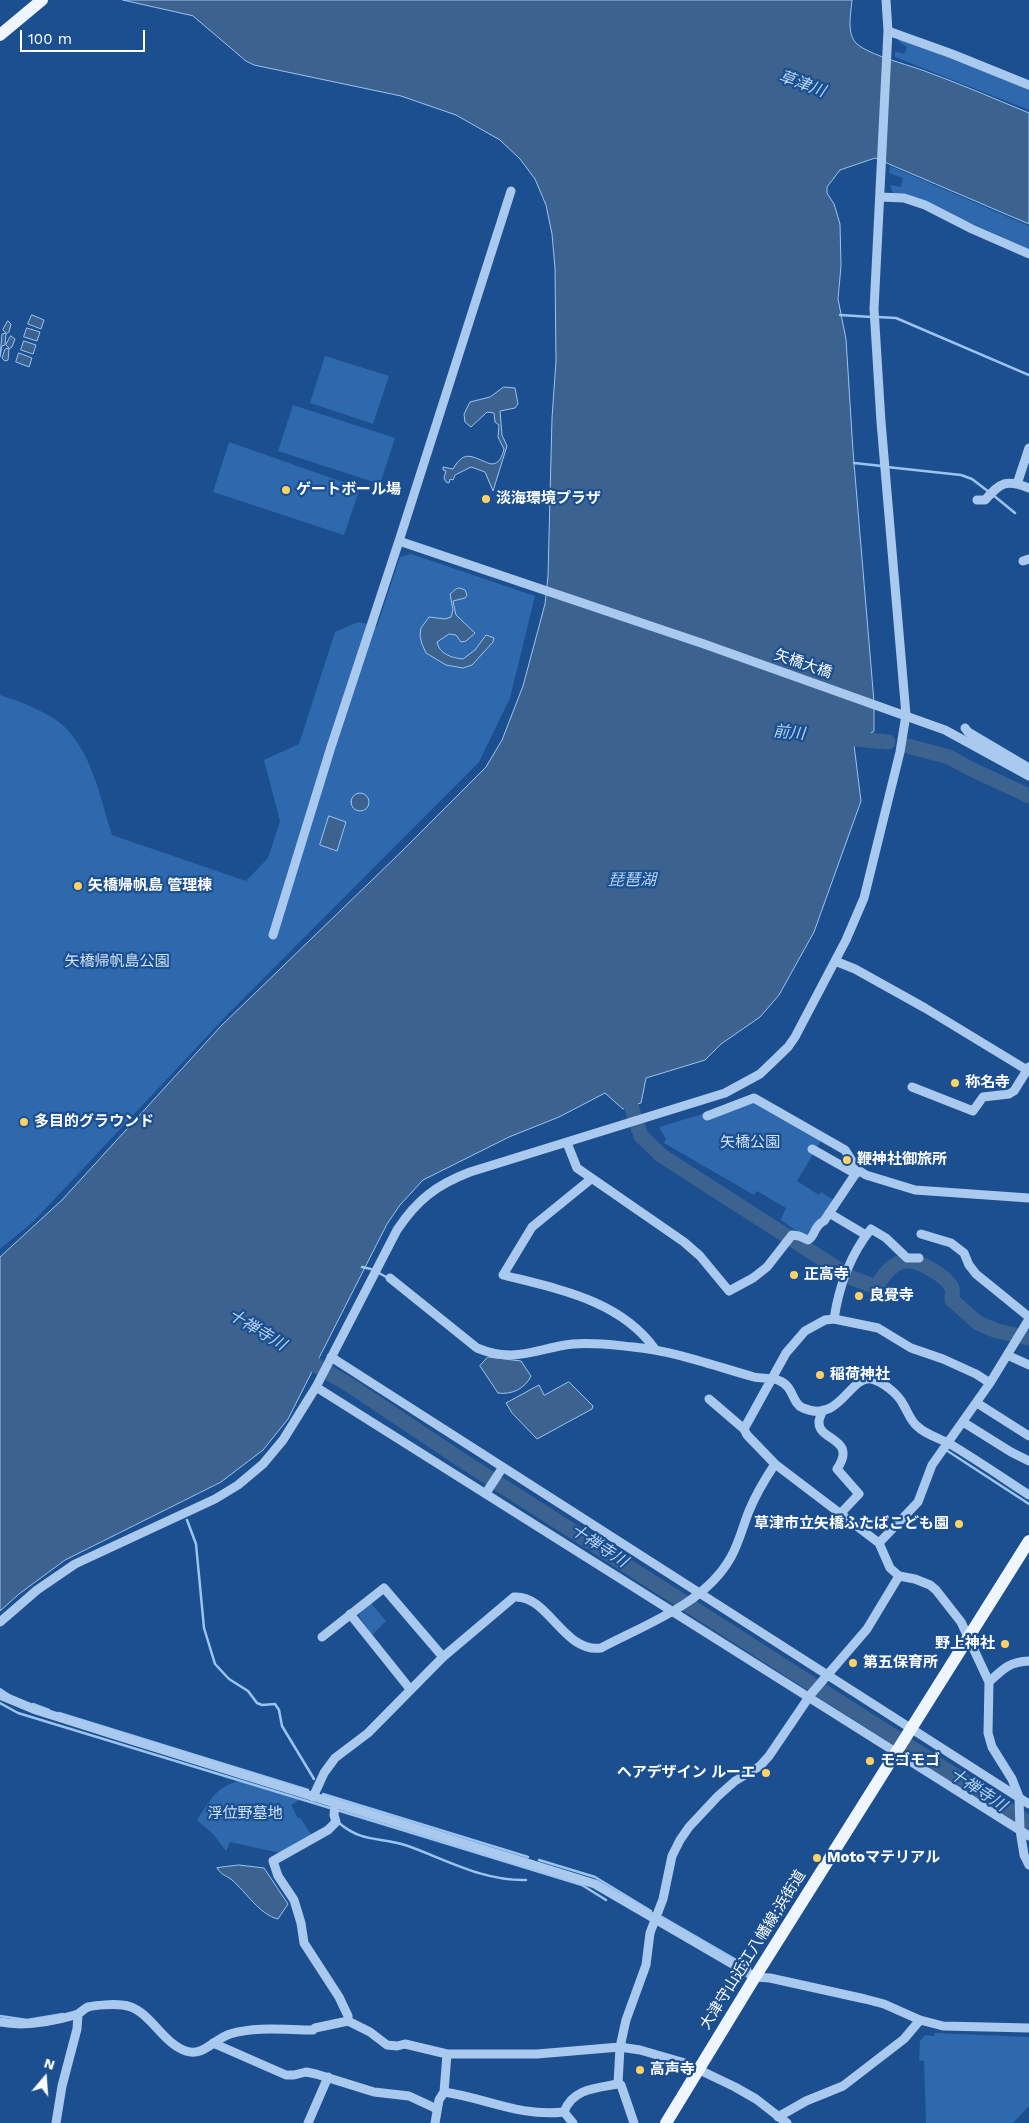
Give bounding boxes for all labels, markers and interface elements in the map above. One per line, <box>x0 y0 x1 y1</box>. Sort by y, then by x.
scale bar <box>22 20 148 52</box>
text: 100 m <box>28 30 72 48</box>
water label: 草津川 <box>776 67 828 101</box>
place label: ゲートボール場 <box>296 481 401 499</box>
marker: ゲートボール場 <box>280 484 292 496</box>
place label: 淡海環境プラザ <box>496 490 601 508</box>
marker: 淡海環境プラザ <box>480 493 492 505</box>
street label: 矢橋大橋 <box>772 646 834 682</box>
water label: 前川 <box>772 722 806 744</box>
water label: 琵琶湖 <box>608 870 656 890</box>
place label: 矢橋帰帆島 管理棟 <box>88 877 212 895</box>
marker: 矢橋帰帆島 管理棟 <box>72 880 84 892</box>
park label: 矢橋帰帆島公園 <box>65 953 169 971</box>
place label: 称名寺 <box>965 1074 1010 1092</box>
marker: 称名寺 <box>949 1077 961 1089</box>
place label: 多目的グラウンド <box>34 1113 154 1131</box>
marker: 多目的グラウンド <box>18 1116 30 1128</box>
park label: 矢橋公園 <box>720 1134 780 1152</box>
place label: 鞭神社御旅所 <box>857 1151 947 1169</box>
marker: 鞭神社御旅所 <box>841 1154 853 1166</box>
place label: 正高寺 <box>804 1266 849 1284</box>
marker: 正高寺 <box>788 1269 800 1281</box>
place label: 良覺寺 <box>869 1287 914 1305</box>
marker: 良覺寺 <box>853 1290 865 1302</box>
water label: 十禅寺川 <box>225 1305 289 1355</box>
place label: 稲荷神社 <box>830 1366 890 1384</box>
marker: 稲荷神社 <box>814 1369 826 1381</box>
place label: 草津市立矢橋ふたばこども園 <box>754 1515 949 1533</box>
marker: 草津市立矢橋ふたばこども園 <box>953 1518 965 1530</box>
water label: 十禅寺川 <box>567 1521 631 1571</box>
place label: 野上神社 <box>935 1635 995 1653</box>
marker: 野上神社 <box>999 1638 1011 1650</box>
place label: 第五保育所 <box>863 1654 938 1672</box>
marker: 第五保育所 <box>847 1657 859 1669</box>
place label: モゴモゴ <box>880 1752 940 1770</box>
marker: モゴモゴ <box>864 1755 876 1767</box>
place label: ヘアデザイン ルーエ <box>617 1764 756 1782</box>
water label: 十禅寺川 <box>946 1765 1010 1815</box>
marker: ヘアデザイン ルーエ <box>760 1767 772 1779</box>
park label: 浮位野墓地 <box>208 1805 282 1823</box>
place label: Motoマテリアル <box>827 1849 940 1867</box>
marker: Motoマテリアル <box>811 1852 823 1864</box>
street label: 大津守山近江八幡線;浜街道 <box>696 1867 810 2033</box>
north arrow <box>20 2053 70 2103</box>
text: N <box>42 2055 57 2073</box>
place label: 高声寺 <box>650 2061 695 2079</box>
marker: 高声寺 <box>634 2064 646 2076</box>

